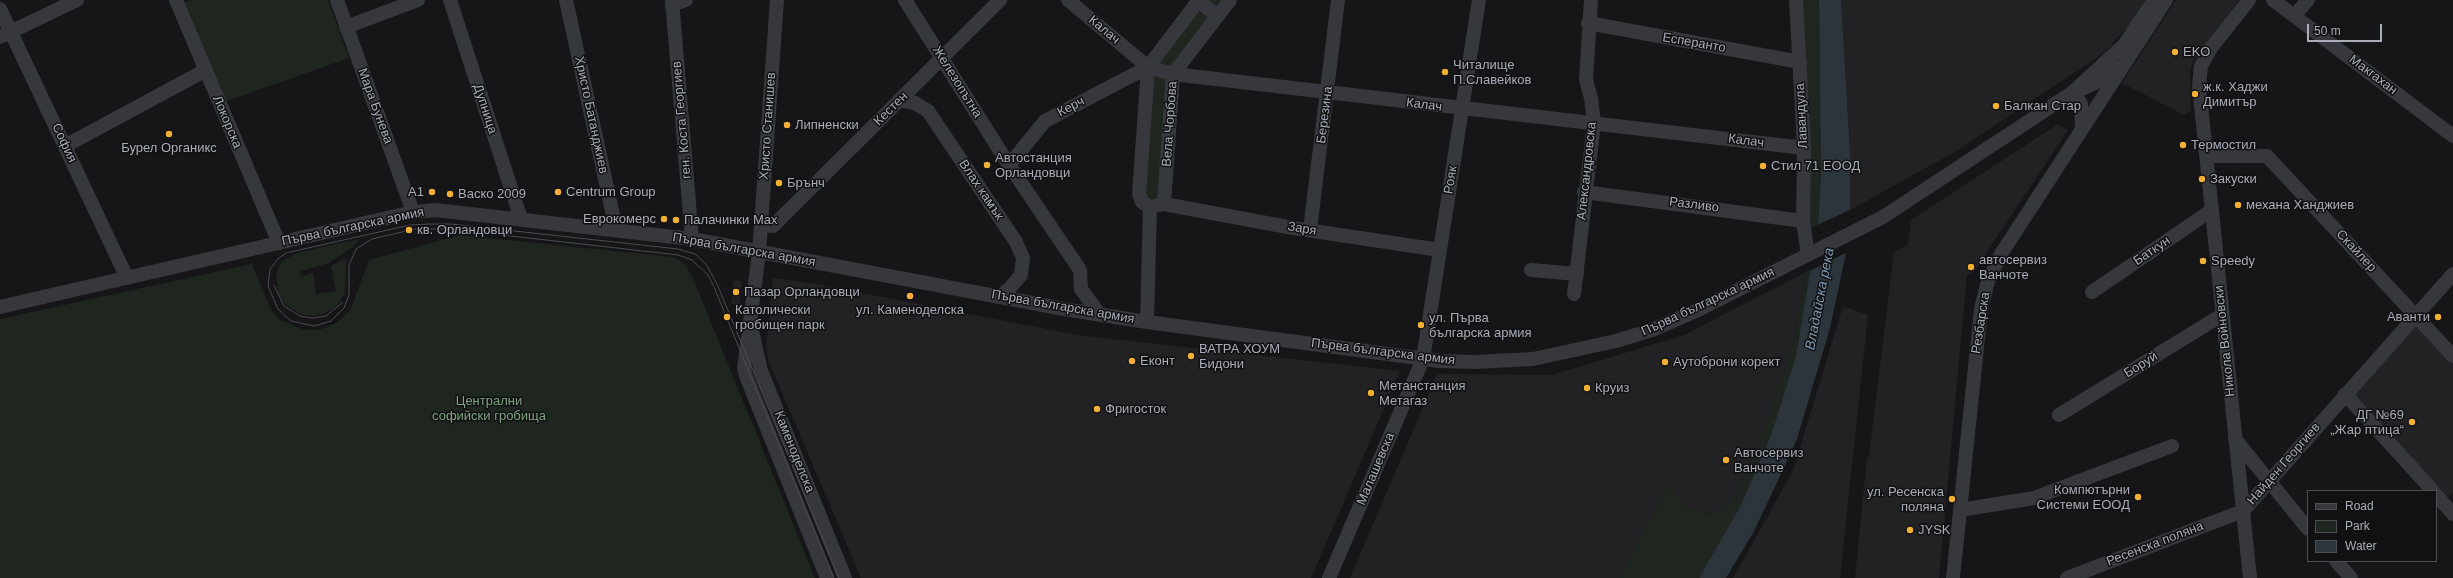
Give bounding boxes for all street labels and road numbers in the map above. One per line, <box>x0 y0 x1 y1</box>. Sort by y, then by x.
street label: Калач <box>1085 12 1123 48</box>
street label: Есперанто <box>1661 30 1727 56</box>
street label: Железопътна <box>929 43 985 121</box>
street label: Макгахан <box>2346 52 2400 98</box>
street label: Христо Батанджиев <box>571 55 611 175</box>
street label: ген. Коста Георгиев <box>669 61 695 179</box>
street label: Мара Бунева <box>354 66 396 146</box>
street label: Христо Станишев <box>756 72 780 180</box>
street label: Вела Чорбова <box>1159 81 1181 167</box>
street label: Дупница <box>470 82 500 136</box>
street label: Лавандула <box>1792 83 1812 149</box>
street label: Березина <box>1314 85 1336 145</box>
street label: Кестен <box>871 89 911 129</box>
street label: Локорска <box>209 93 245 151</box>
street label: Керч <box>1055 94 1087 120</box>
street label: Калач <box>1405 95 1443 115</box>
street label: София <box>48 121 80 165</box>
street label: Александровска <box>1574 121 1600 221</box>
street label: Калач <box>1727 131 1765 151</box>
street label: Влах камък <box>955 157 1007 223</box>
street label: Рояк <box>1441 165 1461 195</box>
street label: Разливо <box>1668 194 1720 216</box>
street label: Първа българска армия <box>280 204 426 250</box>
street label: Заря <box>1286 219 1318 239</box>
street label: Скайлер <box>2333 227 2379 275</box>
street label: Първа българска армия <box>671 230 817 270</box>
street label: Баткун <box>2131 233 2173 269</box>
street label: Първа българска армия <box>1639 264 1777 340</box>
street label: Никола Войновски <box>2211 285 2239 397</box>
street label: Първа българска армия <box>990 287 1136 327</box>
street label: Резбарска <box>1968 291 1994 355</box>
street label: Първа българска армия <box>1310 335 1456 369</box>
street label: Боруй <box>2121 349 2161 381</box>
street label: Каменоделска <box>771 409 817 495</box>
street label: Найден Георгиев <box>2244 420 2324 508</box>
street label: Малашевска <box>1354 430 1398 508</box>
street label: Ресенска поляна <box>2104 518 2206 570</box>

